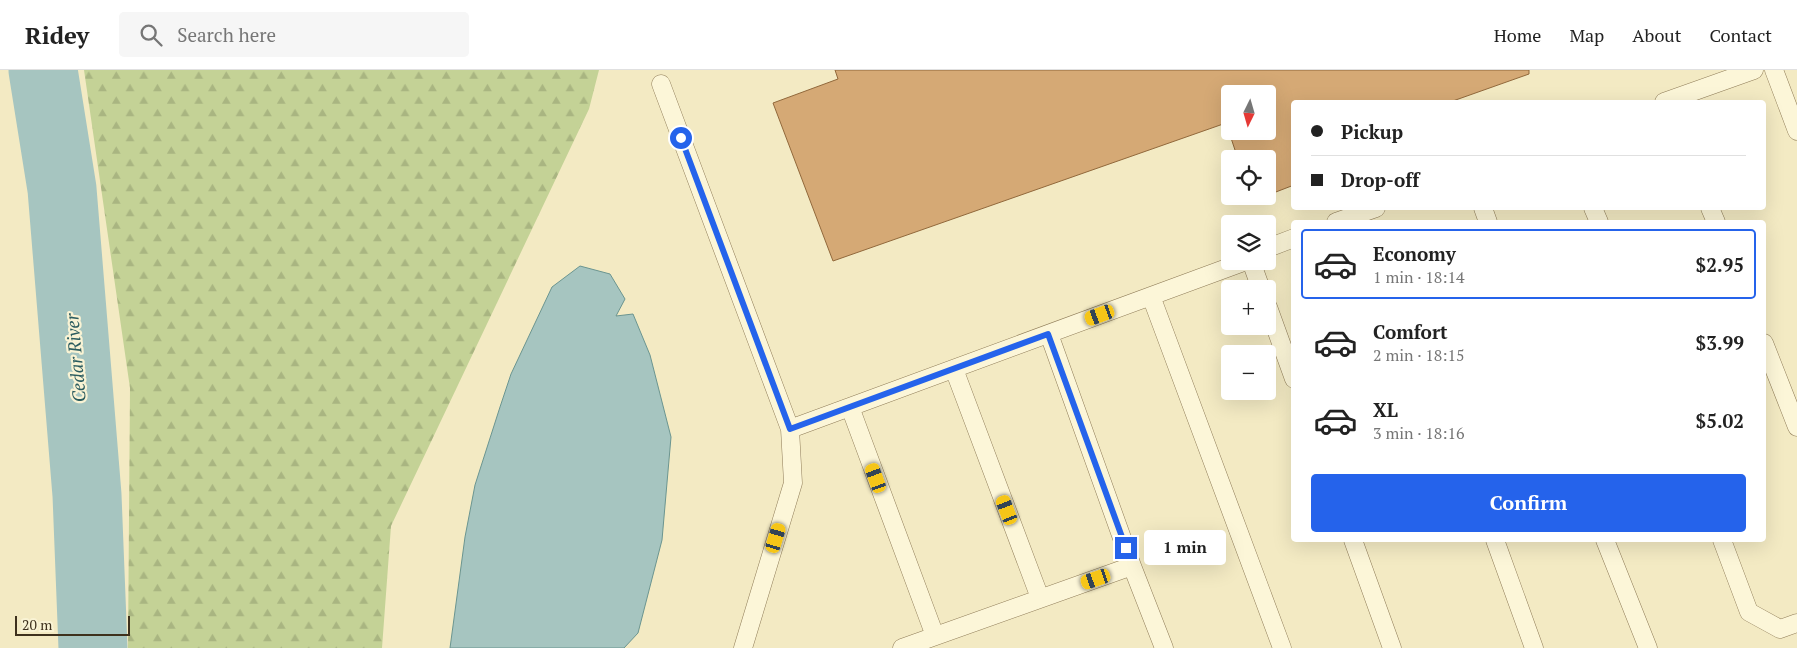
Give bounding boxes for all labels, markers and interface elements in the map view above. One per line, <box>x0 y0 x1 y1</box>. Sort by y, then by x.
search box <box>119 12 469 57</box>
text: Ridey <box>25 19 89 51</box>
icon: search <box>137 21 165 49</box>
text: Search here <box>177 22 276 47</box>
text: Home <box>1494 23 1541 47</box>
text: Map <box>1569 23 1604 47</box>
text: About <box>1632 23 1681 47</box>
text: Contact <box>1709 23 1772 47</box>
north arrow <box>1221 85 1276 140</box>
map controls <box>1221 85 1276 400</box>
text: Pickup <box>1341 119 1403 144</box>
route start <box>670 127 692 149</box>
button: locate <box>1221 150 1276 205</box>
text: Drop-off <box>1341 167 1419 192</box>
button: layers <box>1221 215 1276 270</box>
text: Economy <box>1373 241 1456 266</box>
icon: car <box>1313 242 1358 287</box>
text: $2.95 <box>1695 252 1744 277</box>
text: 1 min · 18:14 <box>1373 266 1465 288</box>
button: + <box>1221 280 1276 335</box>
car <box>1083 303 1116 327</box>
water label: Cedar River <box>59 312 91 404</box>
text: Comfort <box>1373 319 1448 344</box>
icon: car <box>1313 320 1358 365</box>
text: $3.99 <box>1695 330 1744 355</box>
text: 2 min · 18:15 <box>1373 344 1465 366</box>
button: − <box>1221 345 1276 400</box>
text: XL <box>1373 397 1398 422</box>
icon: car <box>1313 398 1358 443</box>
text: $5.02 <box>1695 408 1744 433</box>
text: 3 min · 18:16 <box>1373 422 1465 444</box>
car <box>863 461 888 495</box>
button: Confirm <box>1311 474 1746 532</box>
car <box>994 493 1019 527</box>
car <box>764 521 787 555</box>
callout: 1 min <box>1144 530 1226 566</box>
text: 1 min <box>1163 536 1207 558</box>
route end <box>1115 537 1137 559</box>
car <box>1079 567 1112 591</box>
scale bar <box>15 613 130 636</box>
text: 20 m <box>22 615 52 634</box>

